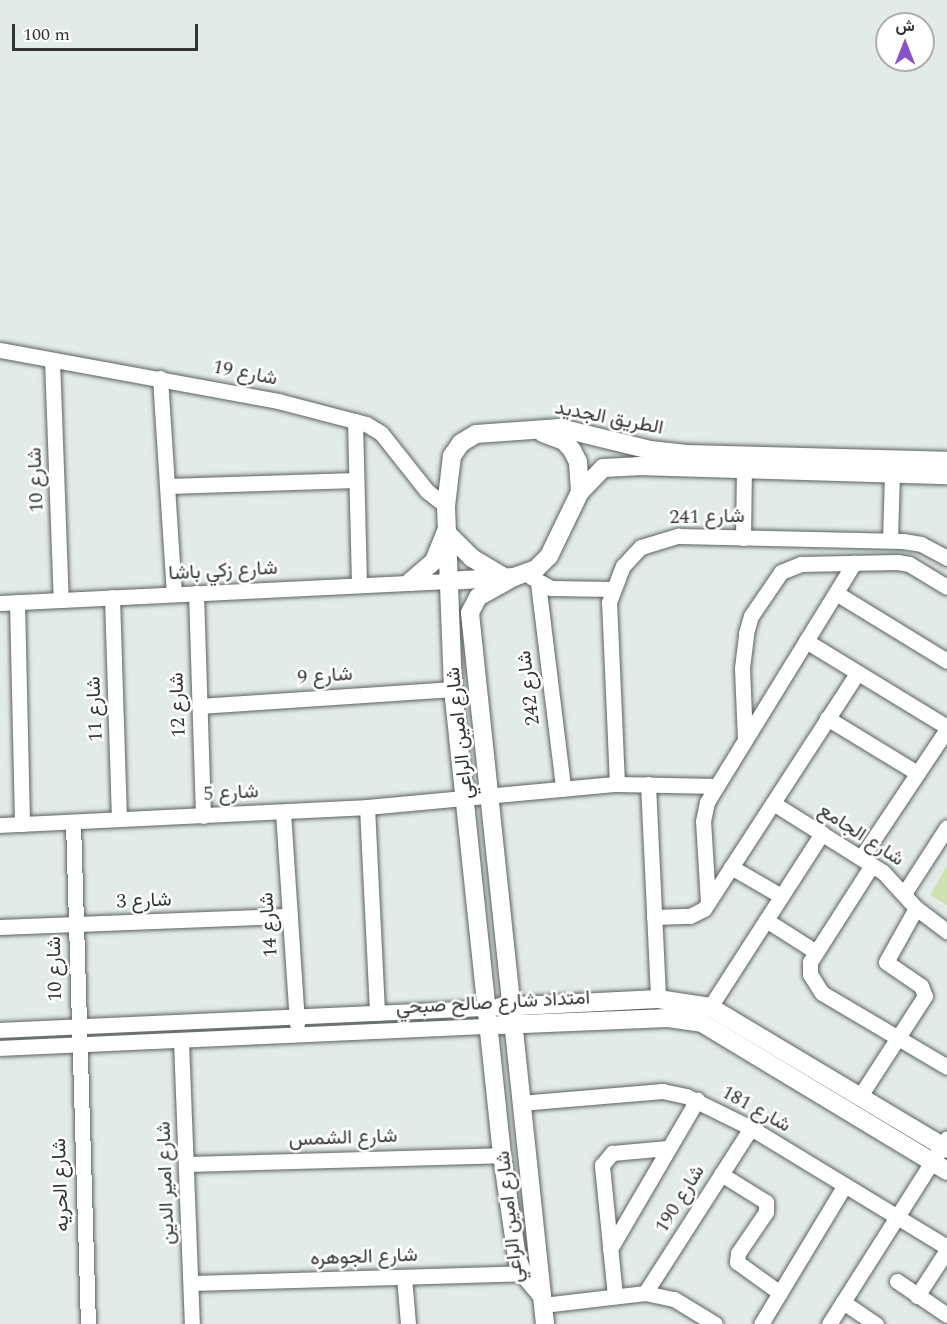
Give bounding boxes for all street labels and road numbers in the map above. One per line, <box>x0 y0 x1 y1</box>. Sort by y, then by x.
street label: شارع 19 <box>211 355 279 391</box>
street label: الطريق الجديد <box>553 396 665 440</box>
street label: شارع 10 <box>23 447 49 513</box>
street label: شارع 241 <box>669 504 745 530</box>
street label: شارع زكي باشا <box>168 556 278 586</box>
street label: شارع 242 <box>513 649 545 727</box>
street label: شارع 9 <box>297 662 353 690</box>
street label: شارع امين الراعي <box>441 666 479 800</box>
street label: شارع 12 <box>165 672 191 738</box>
street label: شارع 11 <box>82 676 108 742</box>
street label: شارع 5 <box>203 780 259 806</box>
street label: شارع الجامع <box>814 798 908 872</box>
street label: شارع 3 <box>116 888 172 914</box>
street label: شارع 14 <box>255 892 283 958</box>
street label: شارع 10 <box>42 936 68 1002</box>
street label: امتداد شارع صالح صبحي <box>395 986 591 1020</box>
street label: شارع 181 <box>717 1080 795 1138</box>
street label: شارع امير الدين <box>152 1121 180 1245</box>
street label: شارع الشمس <box>288 1124 398 1152</box>
street label: شارع الحريه <box>47 1138 75 1232</box>
street label: شارع امين الراعي <box>491 1150 529 1284</box>
street label: شارع 190 <box>650 1161 710 1237</box>
street label: شارع الجوهره <box>310 1243 418 1271</box>

